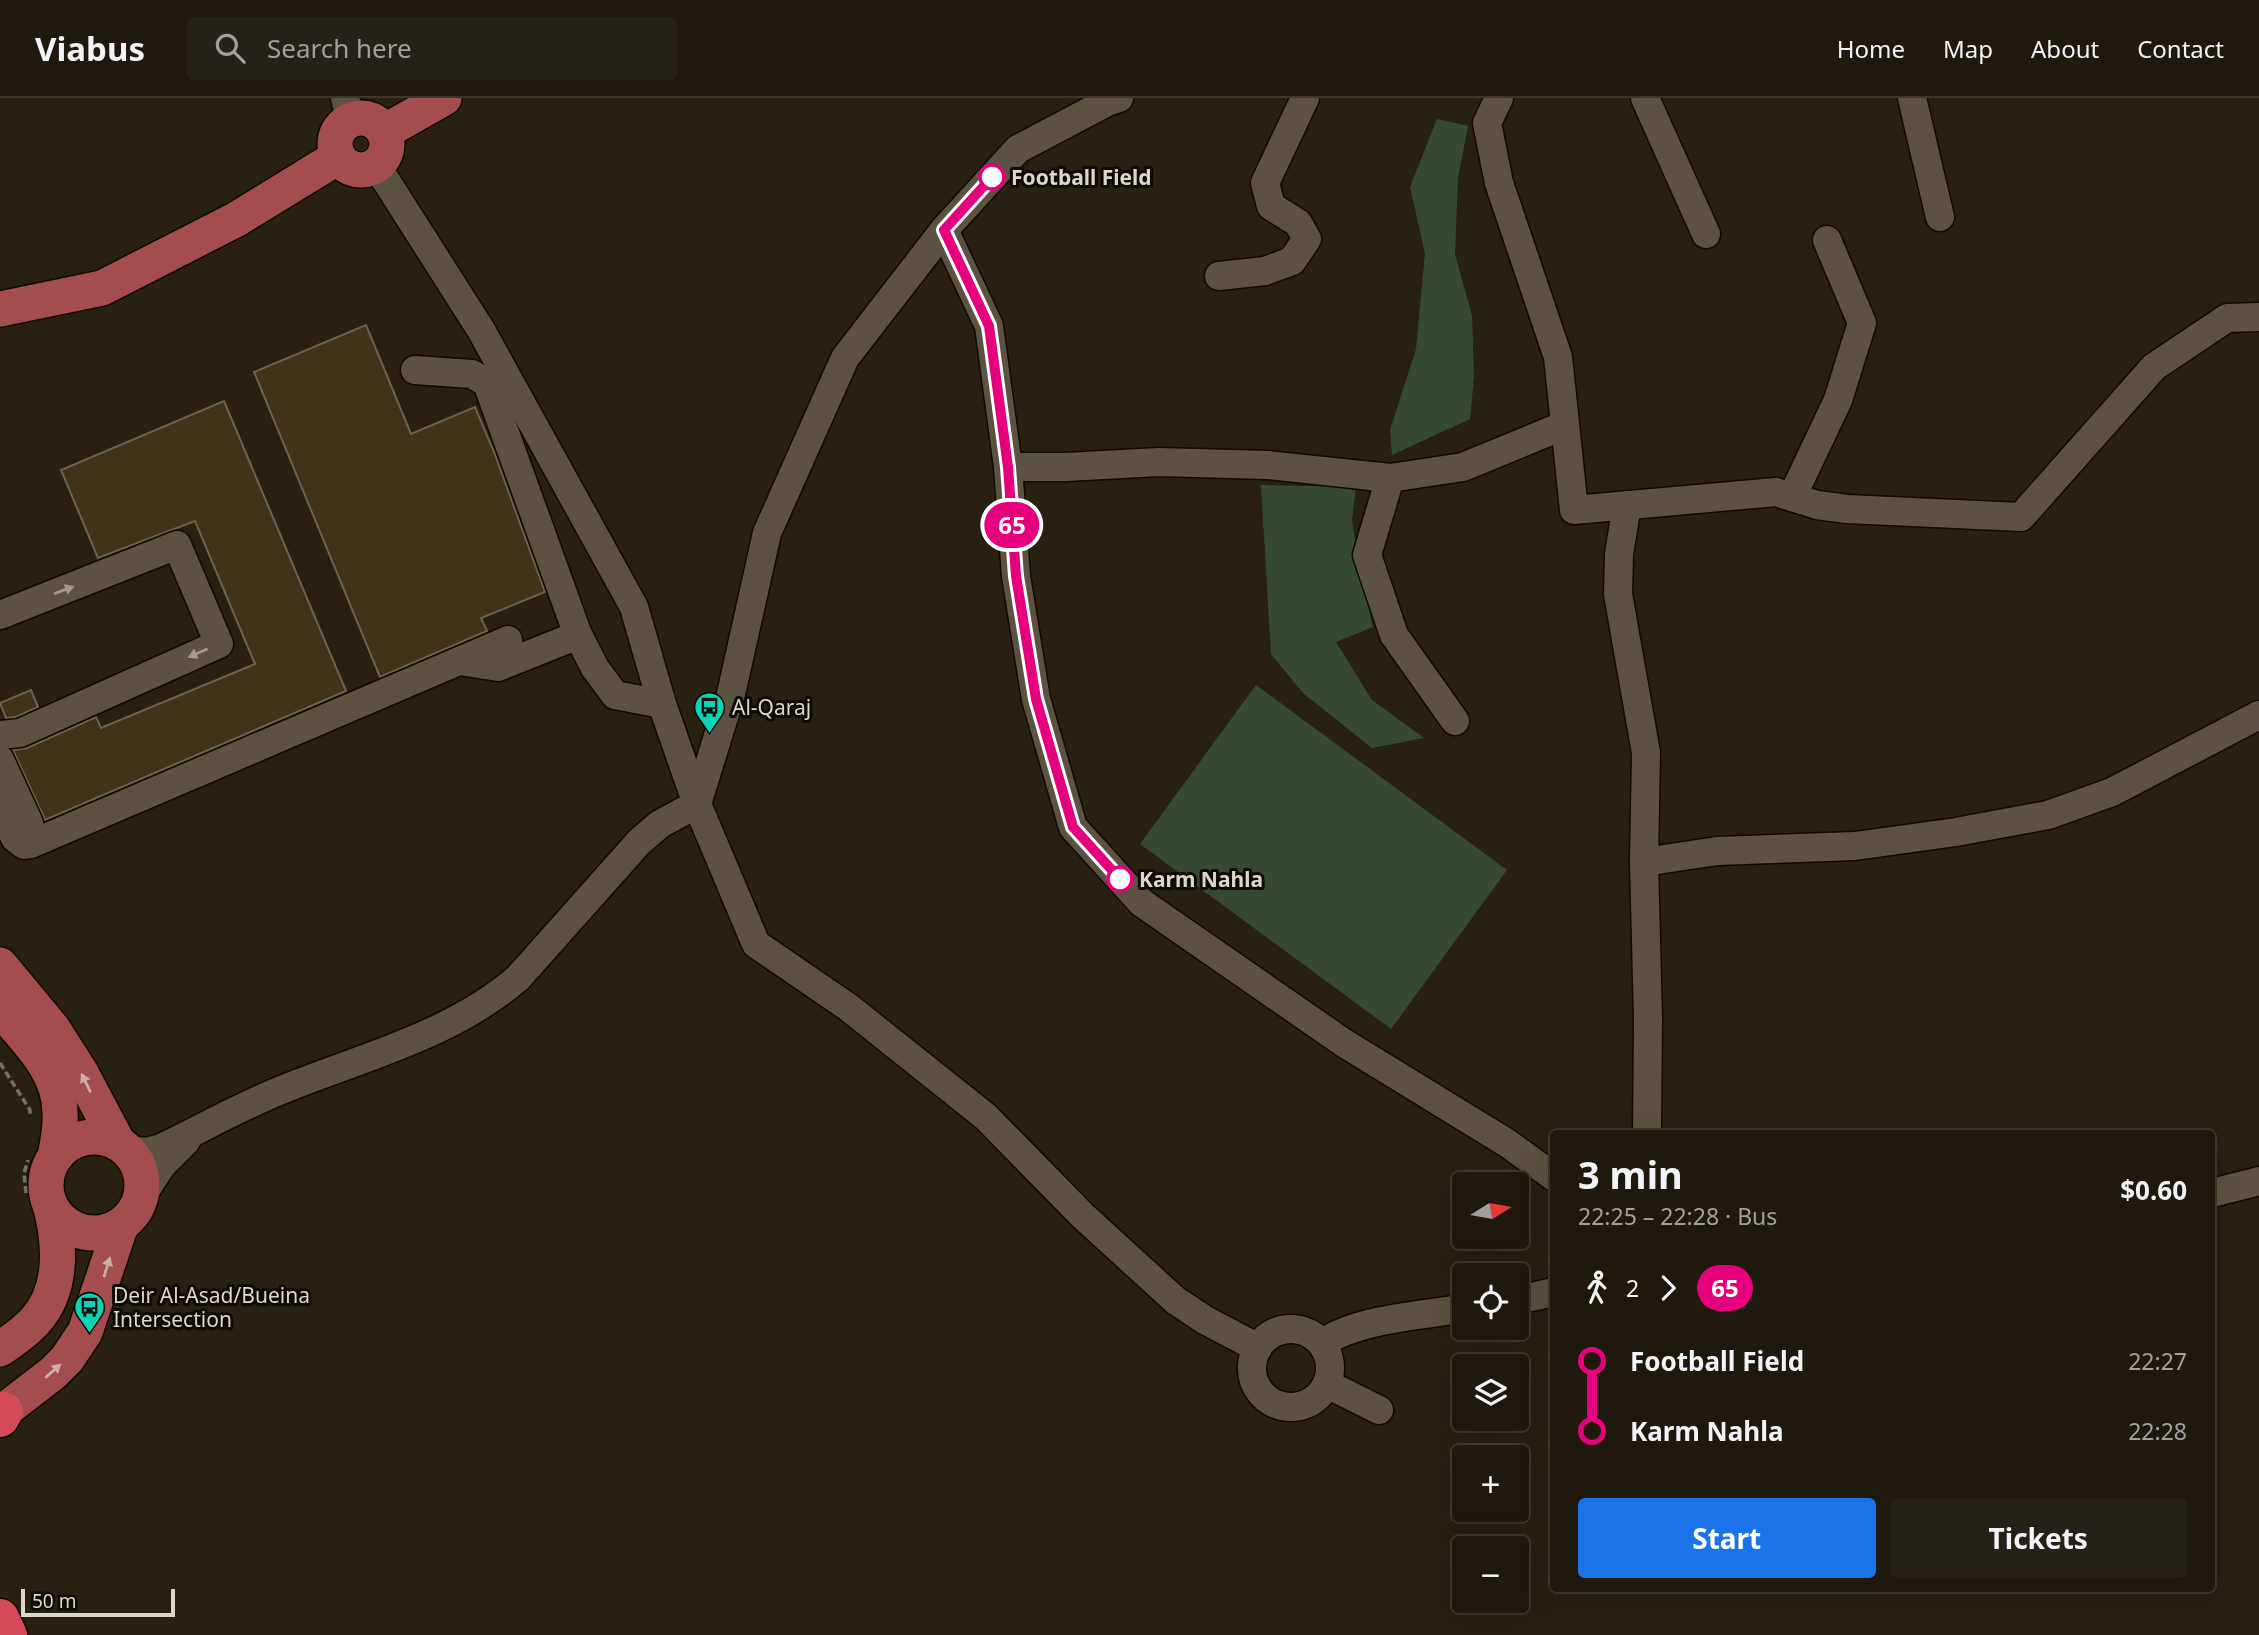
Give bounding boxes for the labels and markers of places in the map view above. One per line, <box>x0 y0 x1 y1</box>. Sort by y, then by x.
place label: Football Field <box>1011 163 1152 191</box>
marker: Football Field <box>979 164 1005 190</box>
bus stop icon: Al-Qaraj <box>692 690 726 734</box>
place label: Al-Qaraj <box>732 693 811 721</box>
place label: Karm Nahla <box>1139 865 1263 893</box>
marker: Karm Nahla <box>1107 866 1133 892</box>
place label: Deir Al-Asad/Bueina Intersection <box>113 1281 310 1333</box>
bus stop icon: Deir Al-Asad/Bueina Intersection <box>73 1290 107 1334</box>

